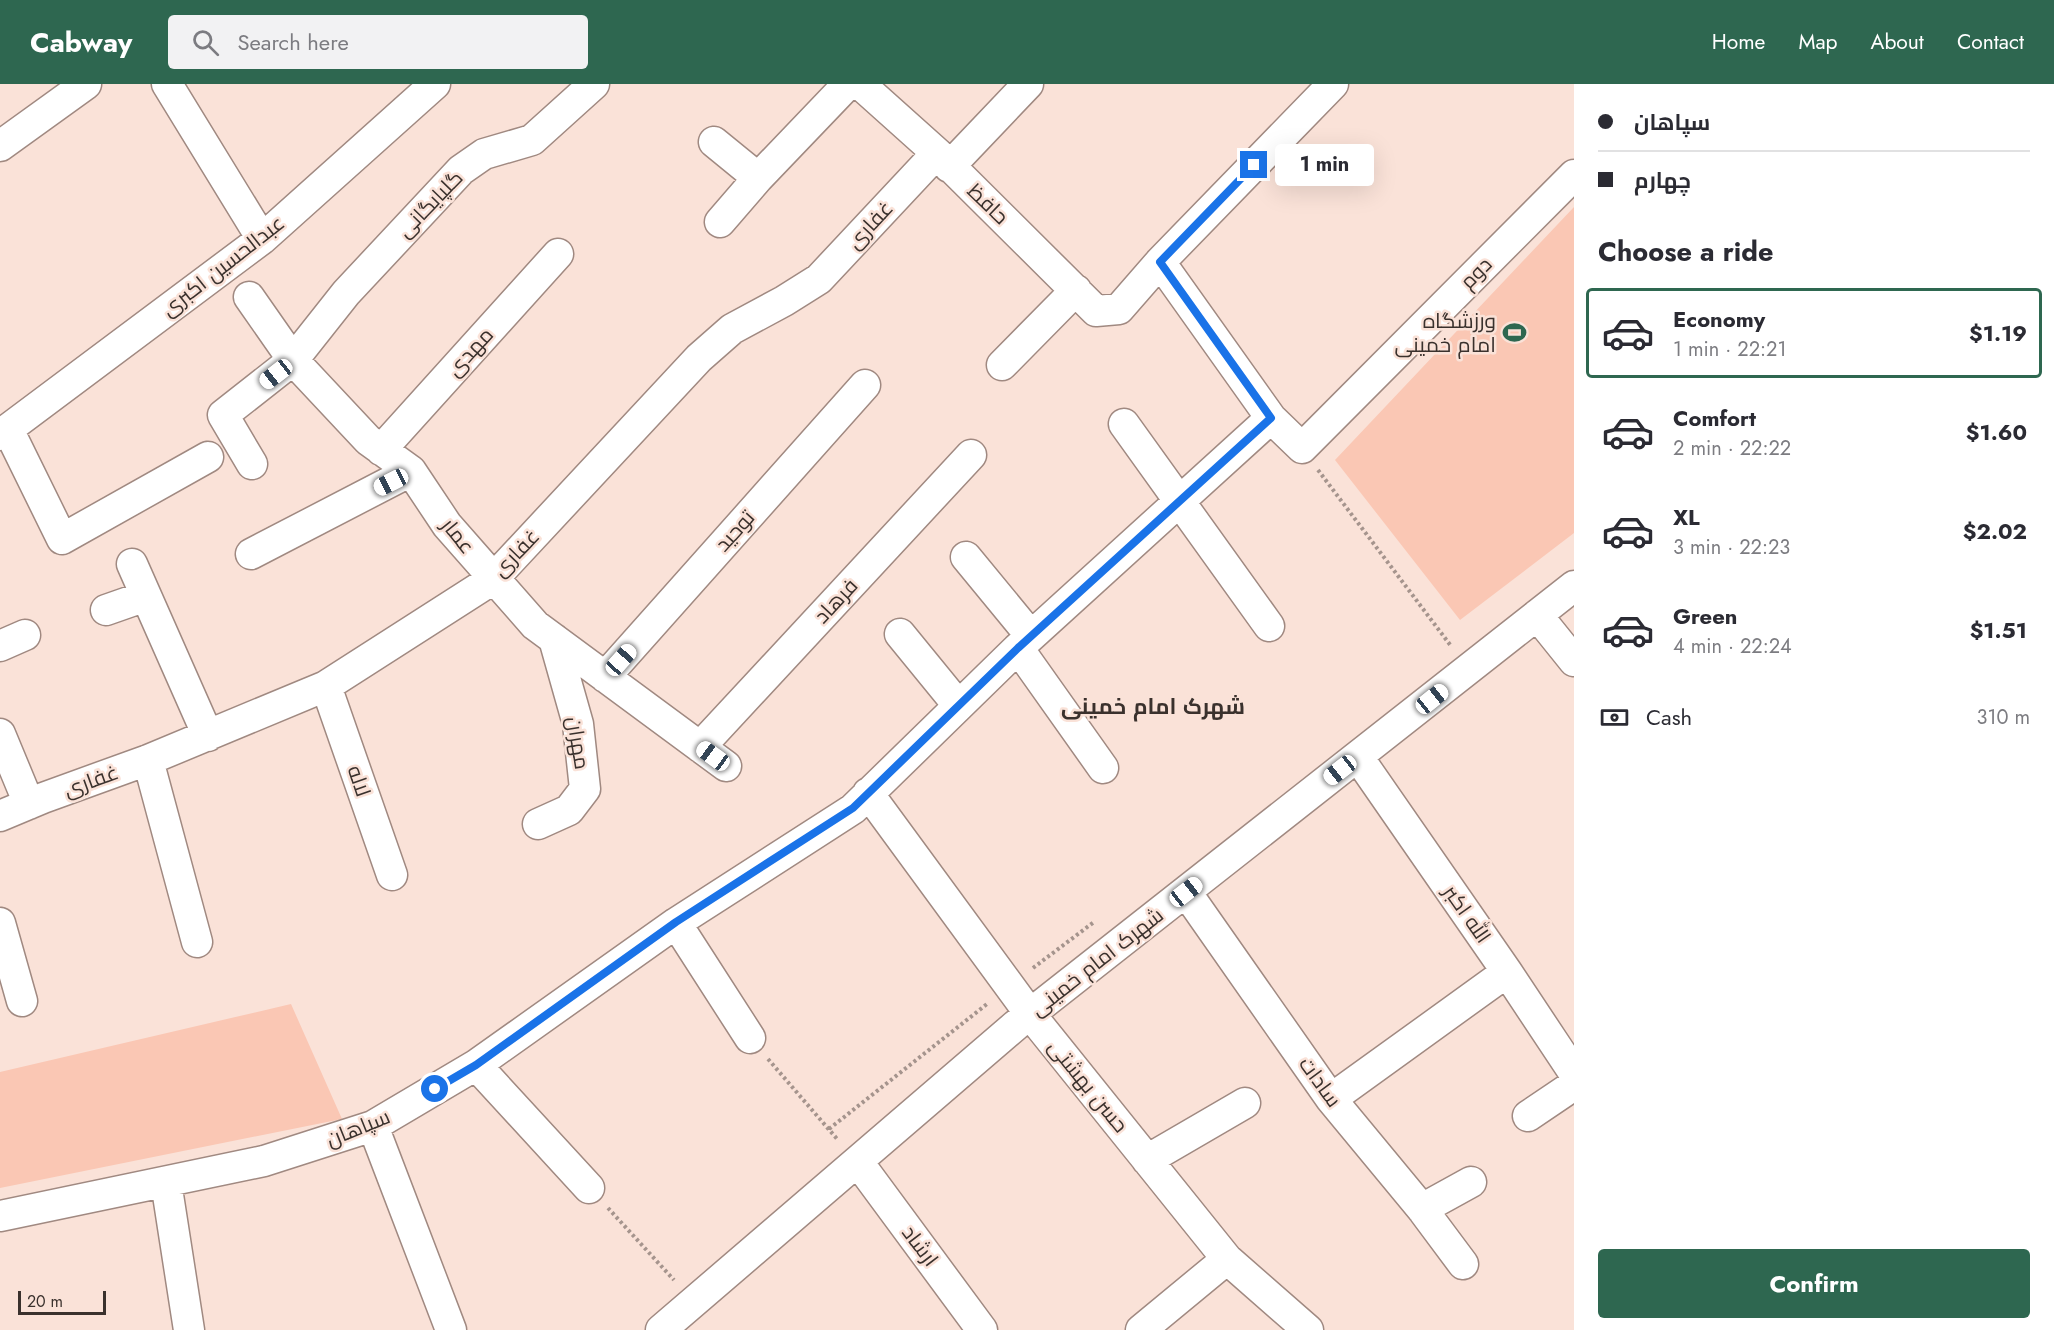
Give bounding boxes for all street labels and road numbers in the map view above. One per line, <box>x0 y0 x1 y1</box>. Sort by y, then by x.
street label: گلپایگانی <box>390 163 470 245</box>
street label: حافظ <box>961 177 1015 231</box>
street label: غفاری <box>840 194 900 256</box>
street label: عبدالحسین اکبری <box>155 208 291 324</box>
street label: دوم <box>1453 250 1499 296</box>
street label: مهدی <box>440 321 500 383</box>
street label: توحید <box>708 503 762 558</box>
street label: عمار <box>434 511 482 560</box>
street label: غفاری <box>486 522 546 584</box>
street label: فرهاد <box>807 572 865 630</box>
street label: مهران <box>559 714 597 772</box>
street label: غفاری <box>59 757 123 805</box>
street label: لاله <box>340 761 378 801</box>
street label: الله اکبر <box>1435 878 1498 949</box>
street label: شهرک امام خمینی <box>1024 900 1170 1024</box>
street label: حسن بهشتی <box>1041 1033 1135 1139</box>
street label: سادات <box>1291 1051 1349 1113</box>
street label: سپاهان <box>321 1102 395 1154</box>
street label: ارشاد <box>895 1219 945 1273</box>

